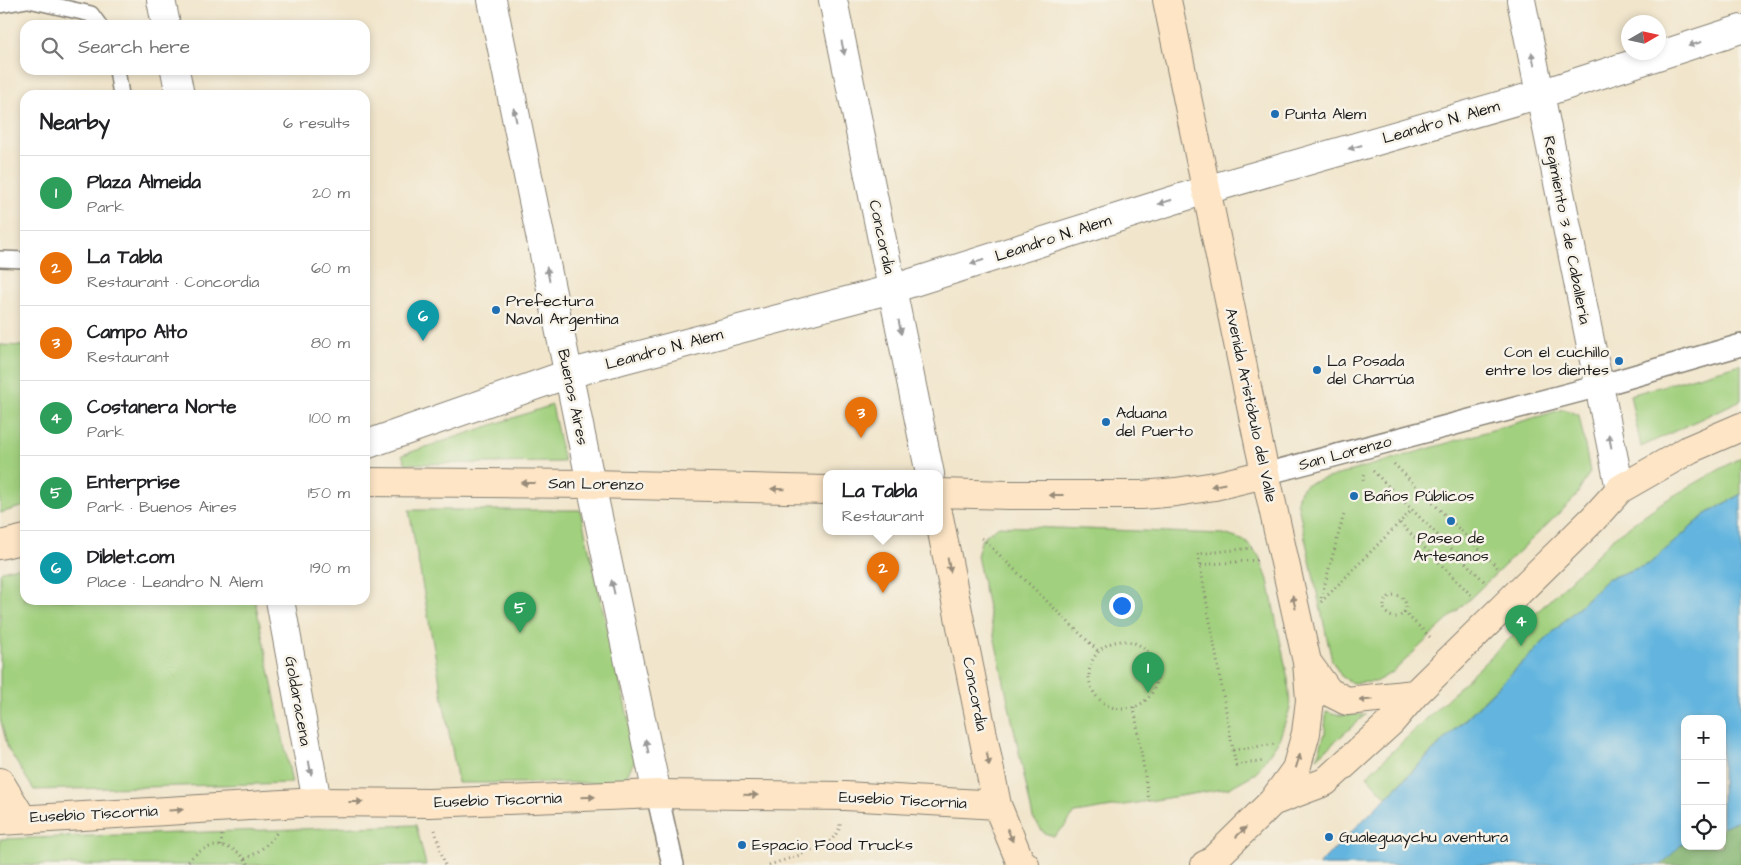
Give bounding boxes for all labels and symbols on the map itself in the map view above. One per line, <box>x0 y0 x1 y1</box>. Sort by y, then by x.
north arrow <box>1621 15 1666 60</box>
one-way arrow <box>839 40 847 56</box>
one-way arrow <box>1687 41 1702 48</box>
one-way arrow <box>1528 51 1536 67</box>
street label: Leandro N. Alem <box>1380 95 1503 149</box>
place label: Punta Alem <box>1285 103 1367 125</box>
one-way arrow <box>511 107 519 123</box>
marker: Punta Alem <box>1269 108 1281 120</box>
street label: Regimiento 3 de Caballería <box>1537 134 1596 326</box>
one-way arrow <box>1347 143 1362 151</box>
street label: Concordia <box>863 198 901 276</box>
one-way arrow <box>1158 199 1173 207</box>
street label: Leandro N. Alem <box>992 209 1114 267</box>
one-way arrow <box>969 258 984 266</box>
one-way arrow <box>544 267 552 282</box>
place label: Prefectura Naval Argentina <box>506 290 619 331</box>
pin: 6 <box>407 300 439 341</box>
marker: Prefectura Naval Argentina <box>490 304 502 316</box>
street label: Avenida Aristóbulo del Valle <box>1220 306 1282 504</box>
one-way arrow <box>896 319 904 334</box>
street label: Leandro N. Alem <box>603 323 726 375</box>
place label: Con el cuchillo entre los dientes <box>1486 341 1609 381</box>
street label: Buenos Aires <box>552 347 594 447</box>
place label: La Posada del Charrúa <box>1327 350 1414 390</box>
marker: Con el cuchillo entre los dientes <box>1613 355 1625 367</box>
marker: La Posada del Charrúa <box>1311 364 1323 376</box>
pin: 3 <box>845 397 877 438</box>
place label: Aduana del Puerto <box>1116 402 1193 442</box>
marker: Aduana del Puerto <box>1100 416 1112 428</box>
street label: San Lorenzo <box>1296 430 1394 476</box>
one-way arrow <box>1606 433 1614 449</box>
street label: San Lorenzo <box>548 472 644 496</box>
one-way arrow <box>520 479 536 487</box>
one-way arrow <box>1209 482 1225 490</box>
one-way arrow <box>770 484 786 492</box>
place label: Baños Públicos <box>1364 485 1474 507</box>
marker: Baños Públicos <box>1348 490 1360 502</box>
one-way arrow <box>1047 491 1063 499</box>
marker: Paseo de Artesanos <box>1445 515 1457 527</box>
place label: Paseo de Artesanos <box>1413 527 1489 567</box>
pin: 2 <box>867 552 899 593</box>
one-way arrow <box>945 558 953 573</box>
one-way arrow <box>609 580 617 595</box>
pin: 5 <box>504 592 536 633</box>
your location <box>1109 593 1135 619</box>
one-way arrow <box>1290 594 1298 609</box>
pin: 4 <box>1505 605 1537 646</box>
pin: 1 <box>1132 652 1164 693</box>
street label: Goldaracena <box>279 654 317 748</box>
street label: Concordia <box>957 655 993 733</box>
one-way arrow <box>1358 696 1374 704</box>
one-way arrow <box>643 739 651 754</box>
one-way arrow <box>984 751 992 767</box>
one-way arrow <box>1294 754 1302 769</box>
one-way arrow <box>307 761 315 777</box>
street label: Eusebio Tiscornia <box>838 786 968 814</box>
street label: Eusebio Tiscornia <box>434 787 562 813</box>
one-way arrow <box>743 791 759 799</box>
one-way arrow <box>580 792 596 800</box>
one-way arrow <box>348 798 364 806</box>
street label: Eusebio Tiscornia <box>29 800 159 828</box>
one-way arrow <box>168 805 184 813</box>
one-way arrow <box>1235 826 1247 838</box>
place label: Gualeguaychu aventura <box>1339 826 1508 849</box>
one-way arrow <box>1006 828 1014 842</box>
marker: Gualeguaychu aventura <box>1323 831 1335 843</box>
place label: Espacio Food Trucks <box>752 834 913 856</box>
marker: Espacio Food Trucks <box>736 839 748 851</box>

